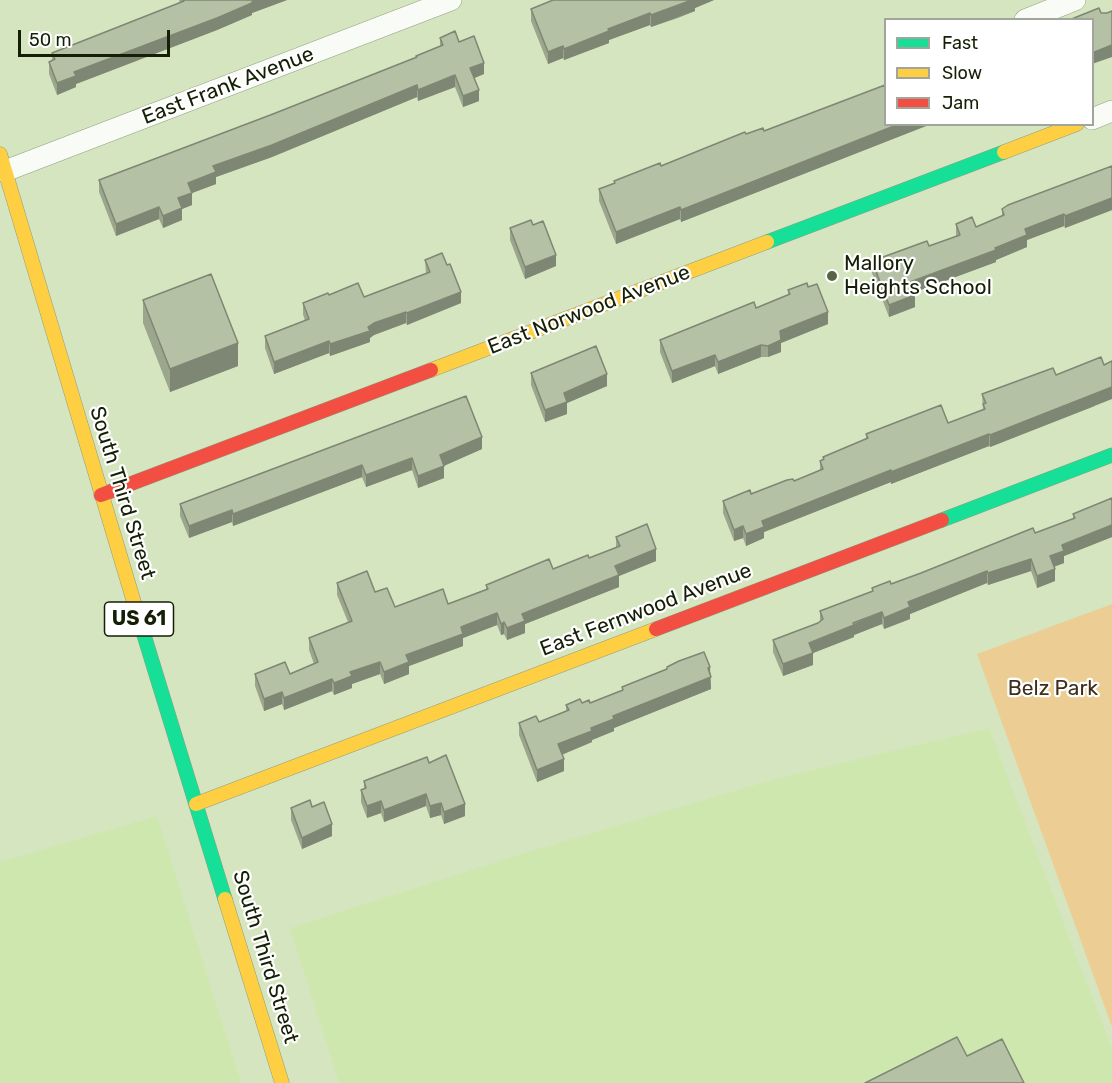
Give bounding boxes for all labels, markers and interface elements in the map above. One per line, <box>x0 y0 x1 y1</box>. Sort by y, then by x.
scale bar <box>21 18 172 56</box>
legend <box>884 18 1094 126</box>
text: 50 m <box>29 29 72 51</box>
text: Fast <box>942 32 978 54</box>
street label: East Frank Avenue <box>139 42 317 130</box>
text: Slow <box>942 62 982 84</box>
text: Jam <box>942 92 979 114</box>
place label: Mallory Heights School <box>844 251 992 301</box>
street label: East Norwood Avenue <box>484 260 694 360</box>
marker: Mallory Heights School <box>825 269 839 283</box>
street label: South Third Street <box>84 403 160 583</box>
street label: East Fernwood Avenue <box>537 558 755 662</box>
road number: US 61 <box>104 602 174 636</box>
park label: Belz Park <box>1008 676 1098 702</box>
street label: South Third Street <box>227 867 303 1047</box>

